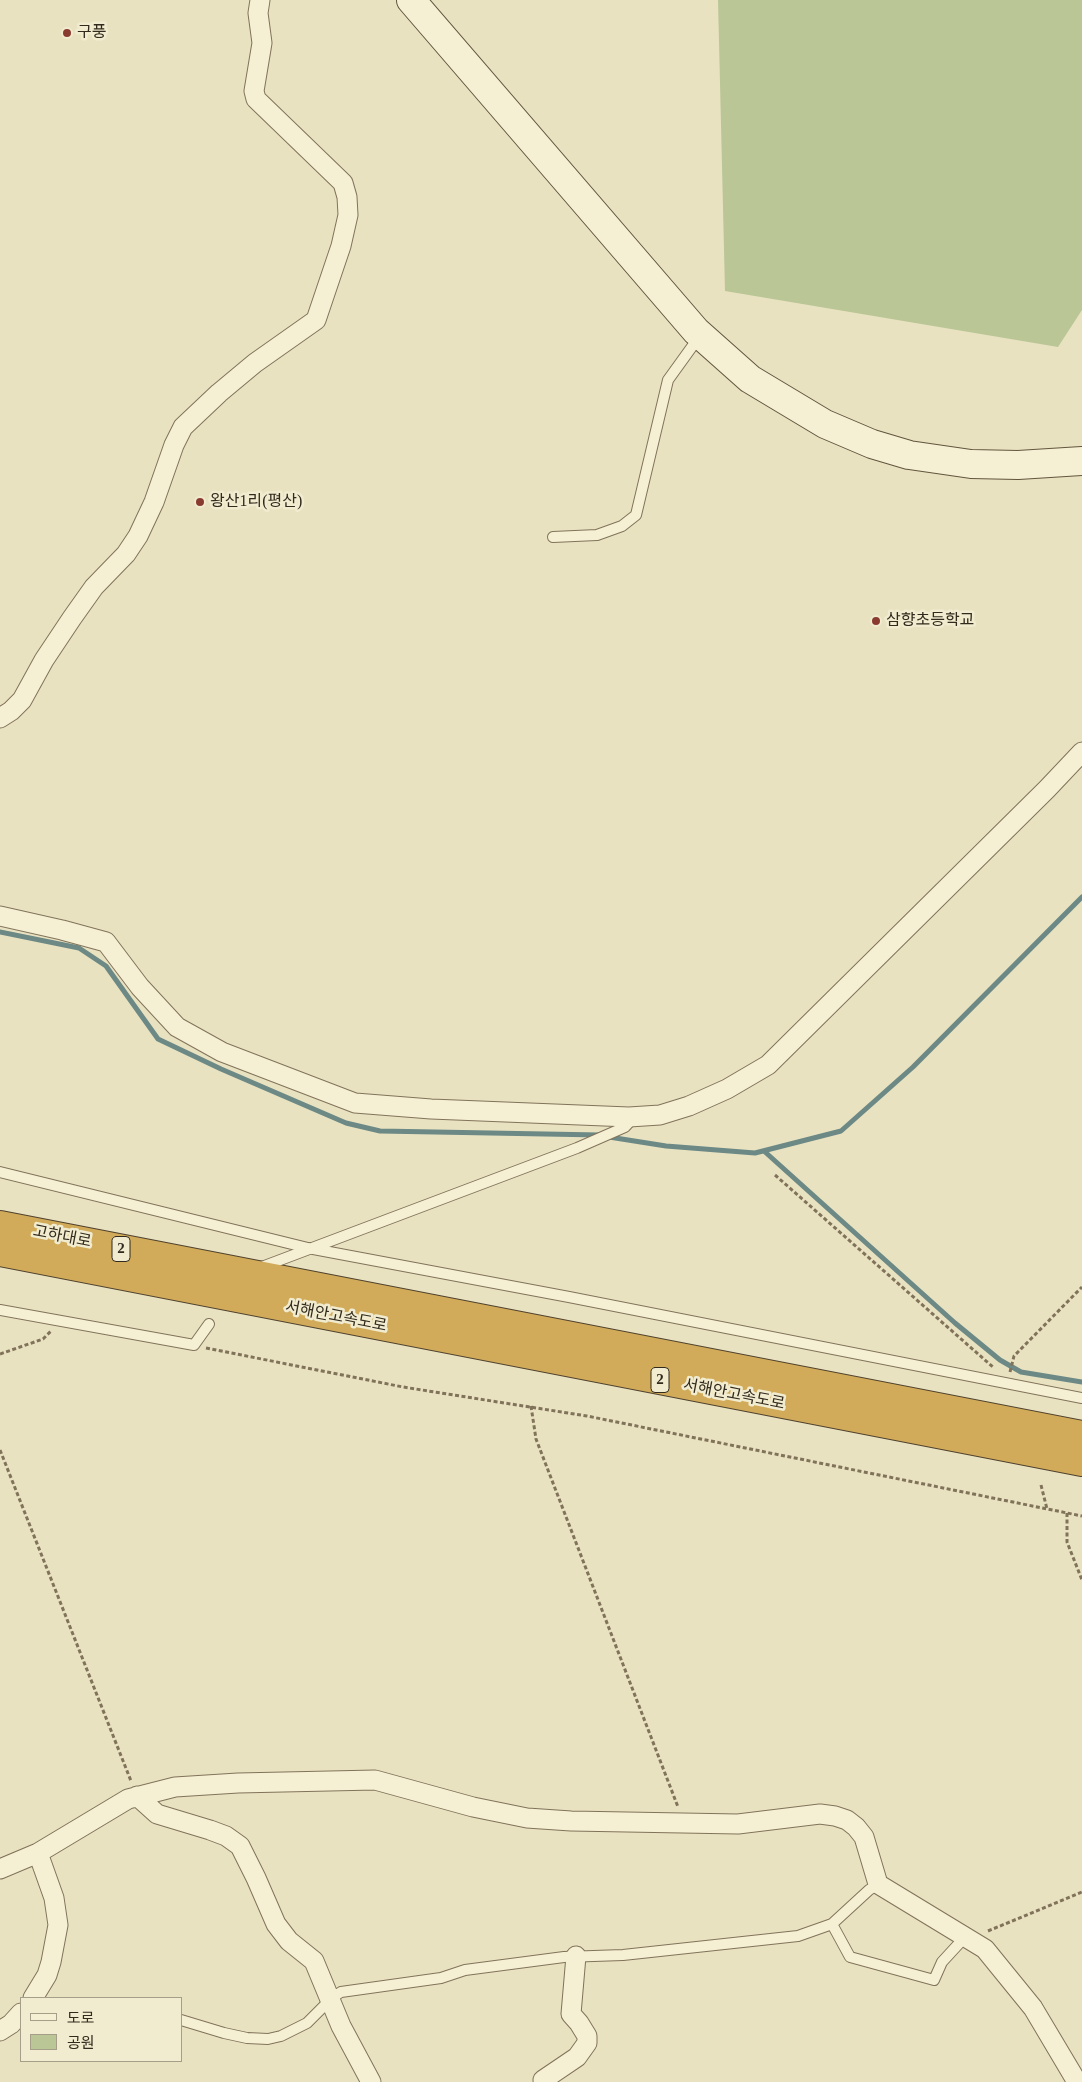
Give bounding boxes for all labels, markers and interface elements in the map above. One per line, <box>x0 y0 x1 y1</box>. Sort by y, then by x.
place label: 구풍 <box>77 23 106 43</box>
marker: 구풍 <box>61 27 73 39</box>
place label: 왕산1리(평산) <box>210 492 302 512</box>
marker: 왕산1리(평산) <box>194 496 206 508</box>
place label: 삼향초등학교 <box>886 611 974 631</box>
marker: 삼향초등학교 <box>870 615 882 627</box>
street label: 고하대로 <box>31 1222 93 1252</box>
road number: 2 <box>112 1236 130 1262</box>
street label: 서해안고속도로 <box>284 1298 388 1336</box>
road number: 2 <box>651 1368 669 1392</box>
street label: 서해안고속도로 <box>682 1376 786 1414</box>
legend <box>20 1997 182 2062</box>
text: 도로 <box>67 2010 95 2026</box>
text: 공원 <box>67 2035 95 2051</box>

